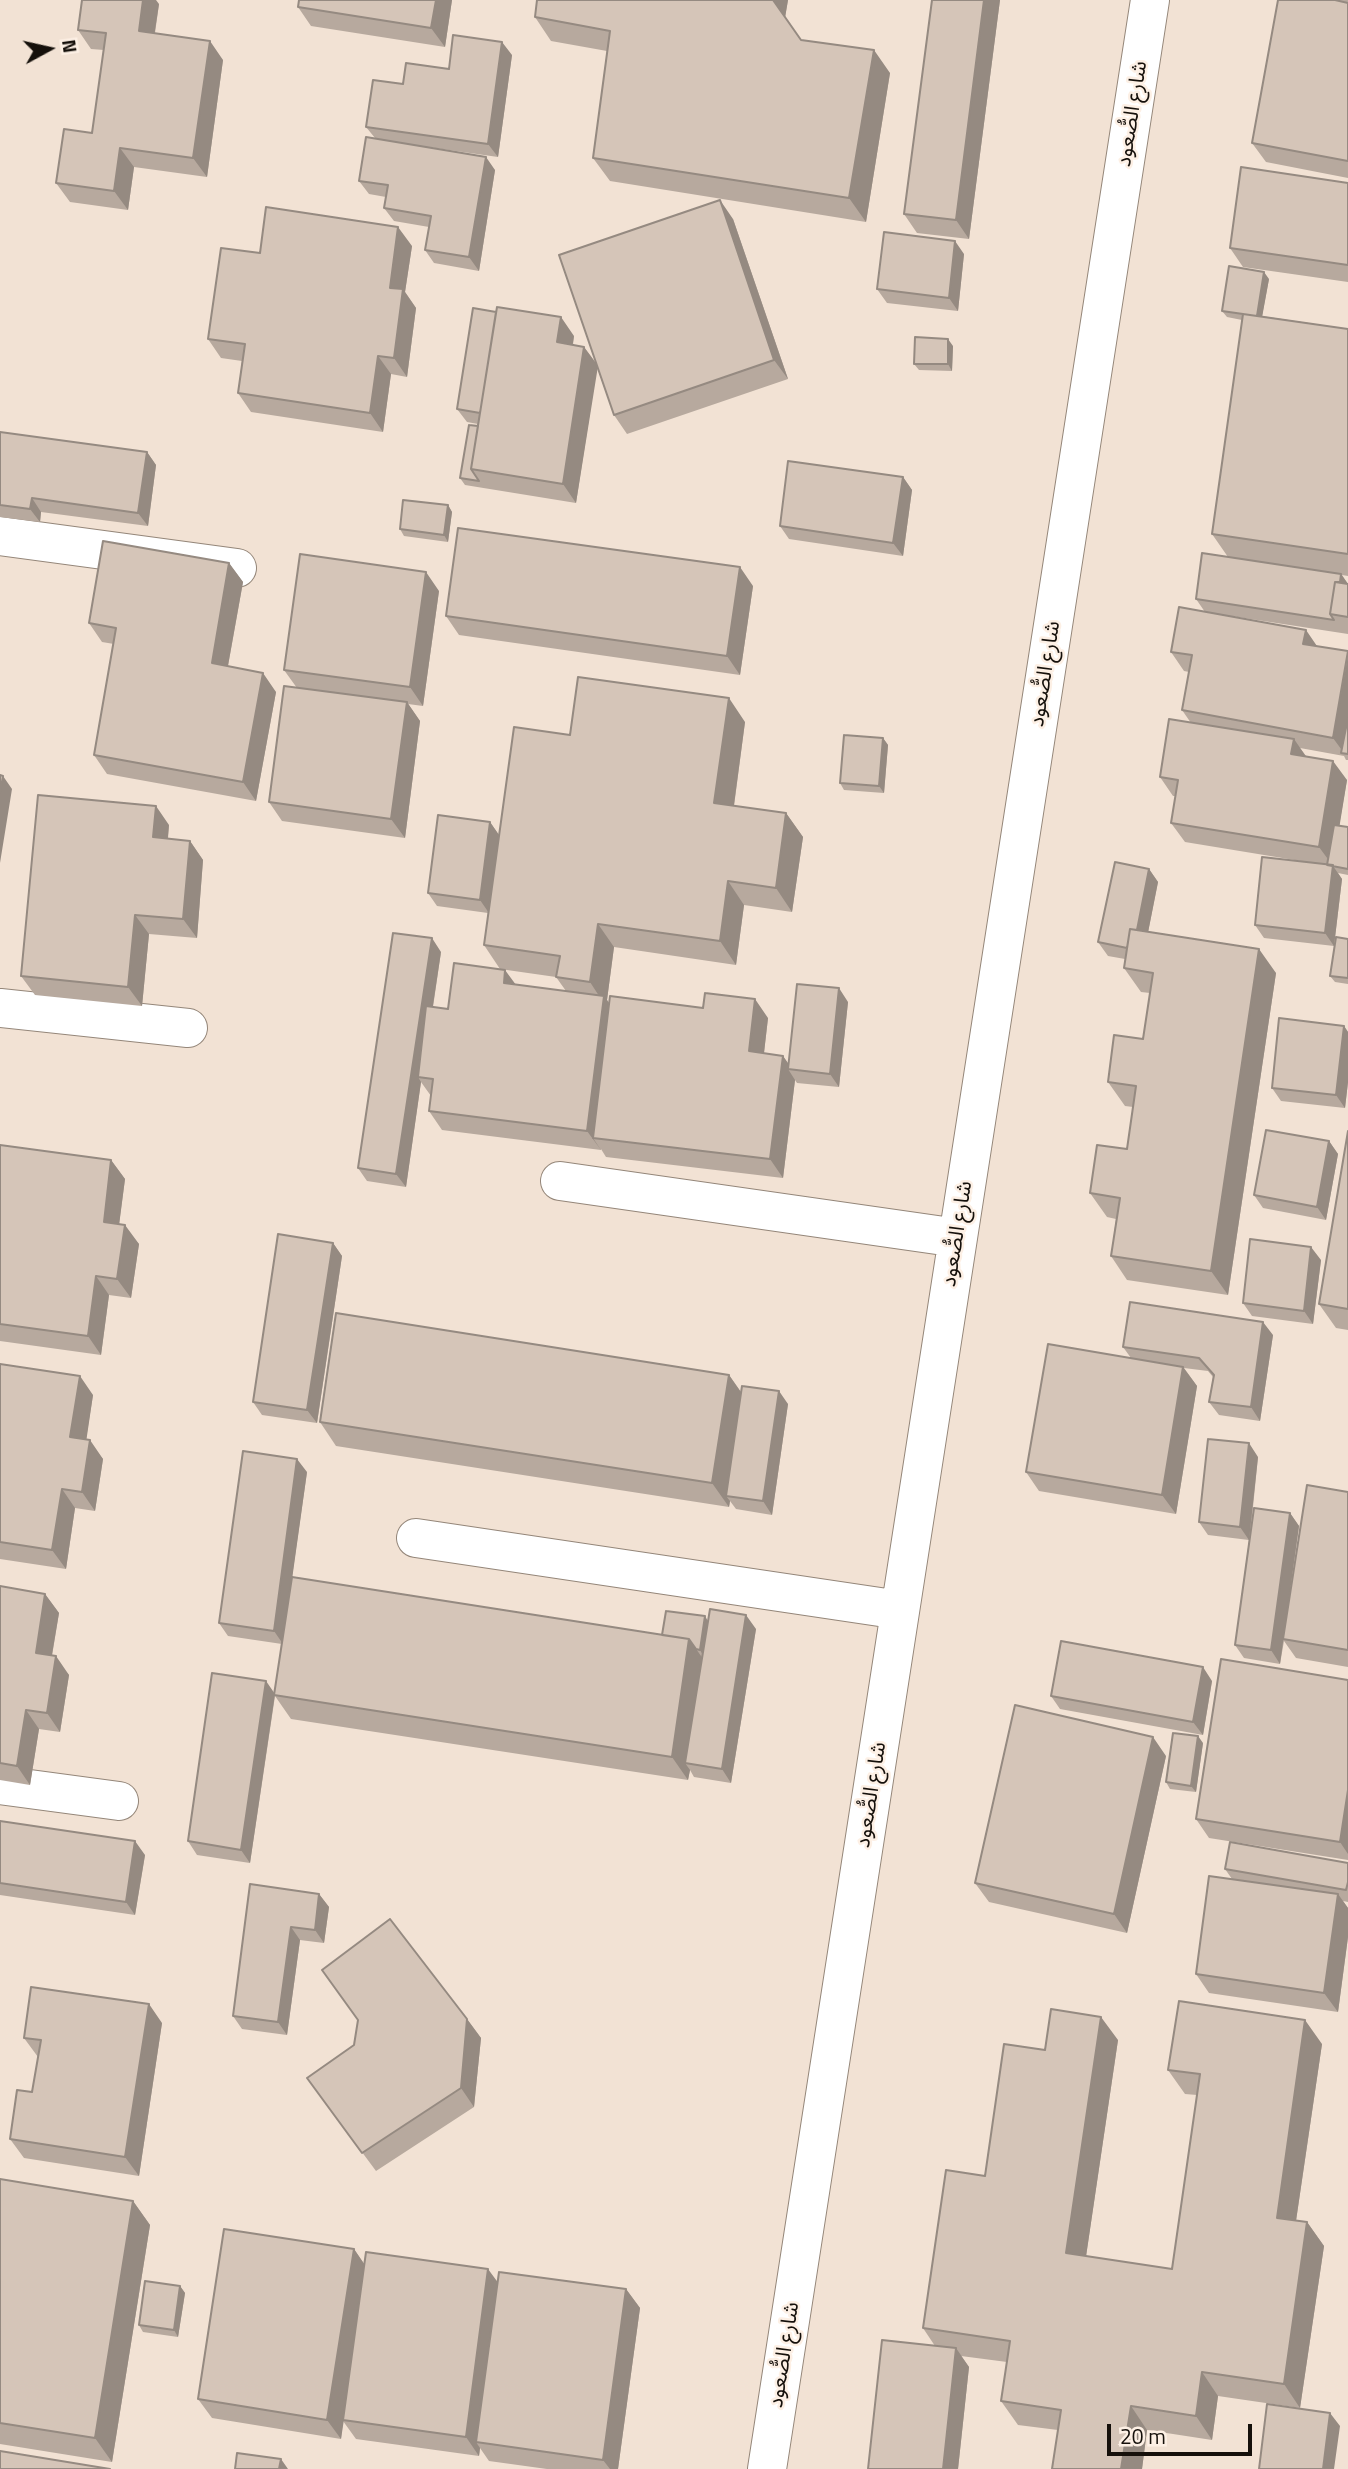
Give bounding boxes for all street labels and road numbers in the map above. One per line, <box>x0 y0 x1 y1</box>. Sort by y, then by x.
street label: شارع الصُّعود <box>1112 59 1154 169</box>
street label: شارع الصُّعود <box>1025 619 1067 729</box>
street label: شارع الصُّعود <box>937 1179 979 1289</box>
street label: شارع الصُّعود <box>851 1740 893 1850</box>
street label: شارع الصُّعود <box>764 2300 806 2410</box>

